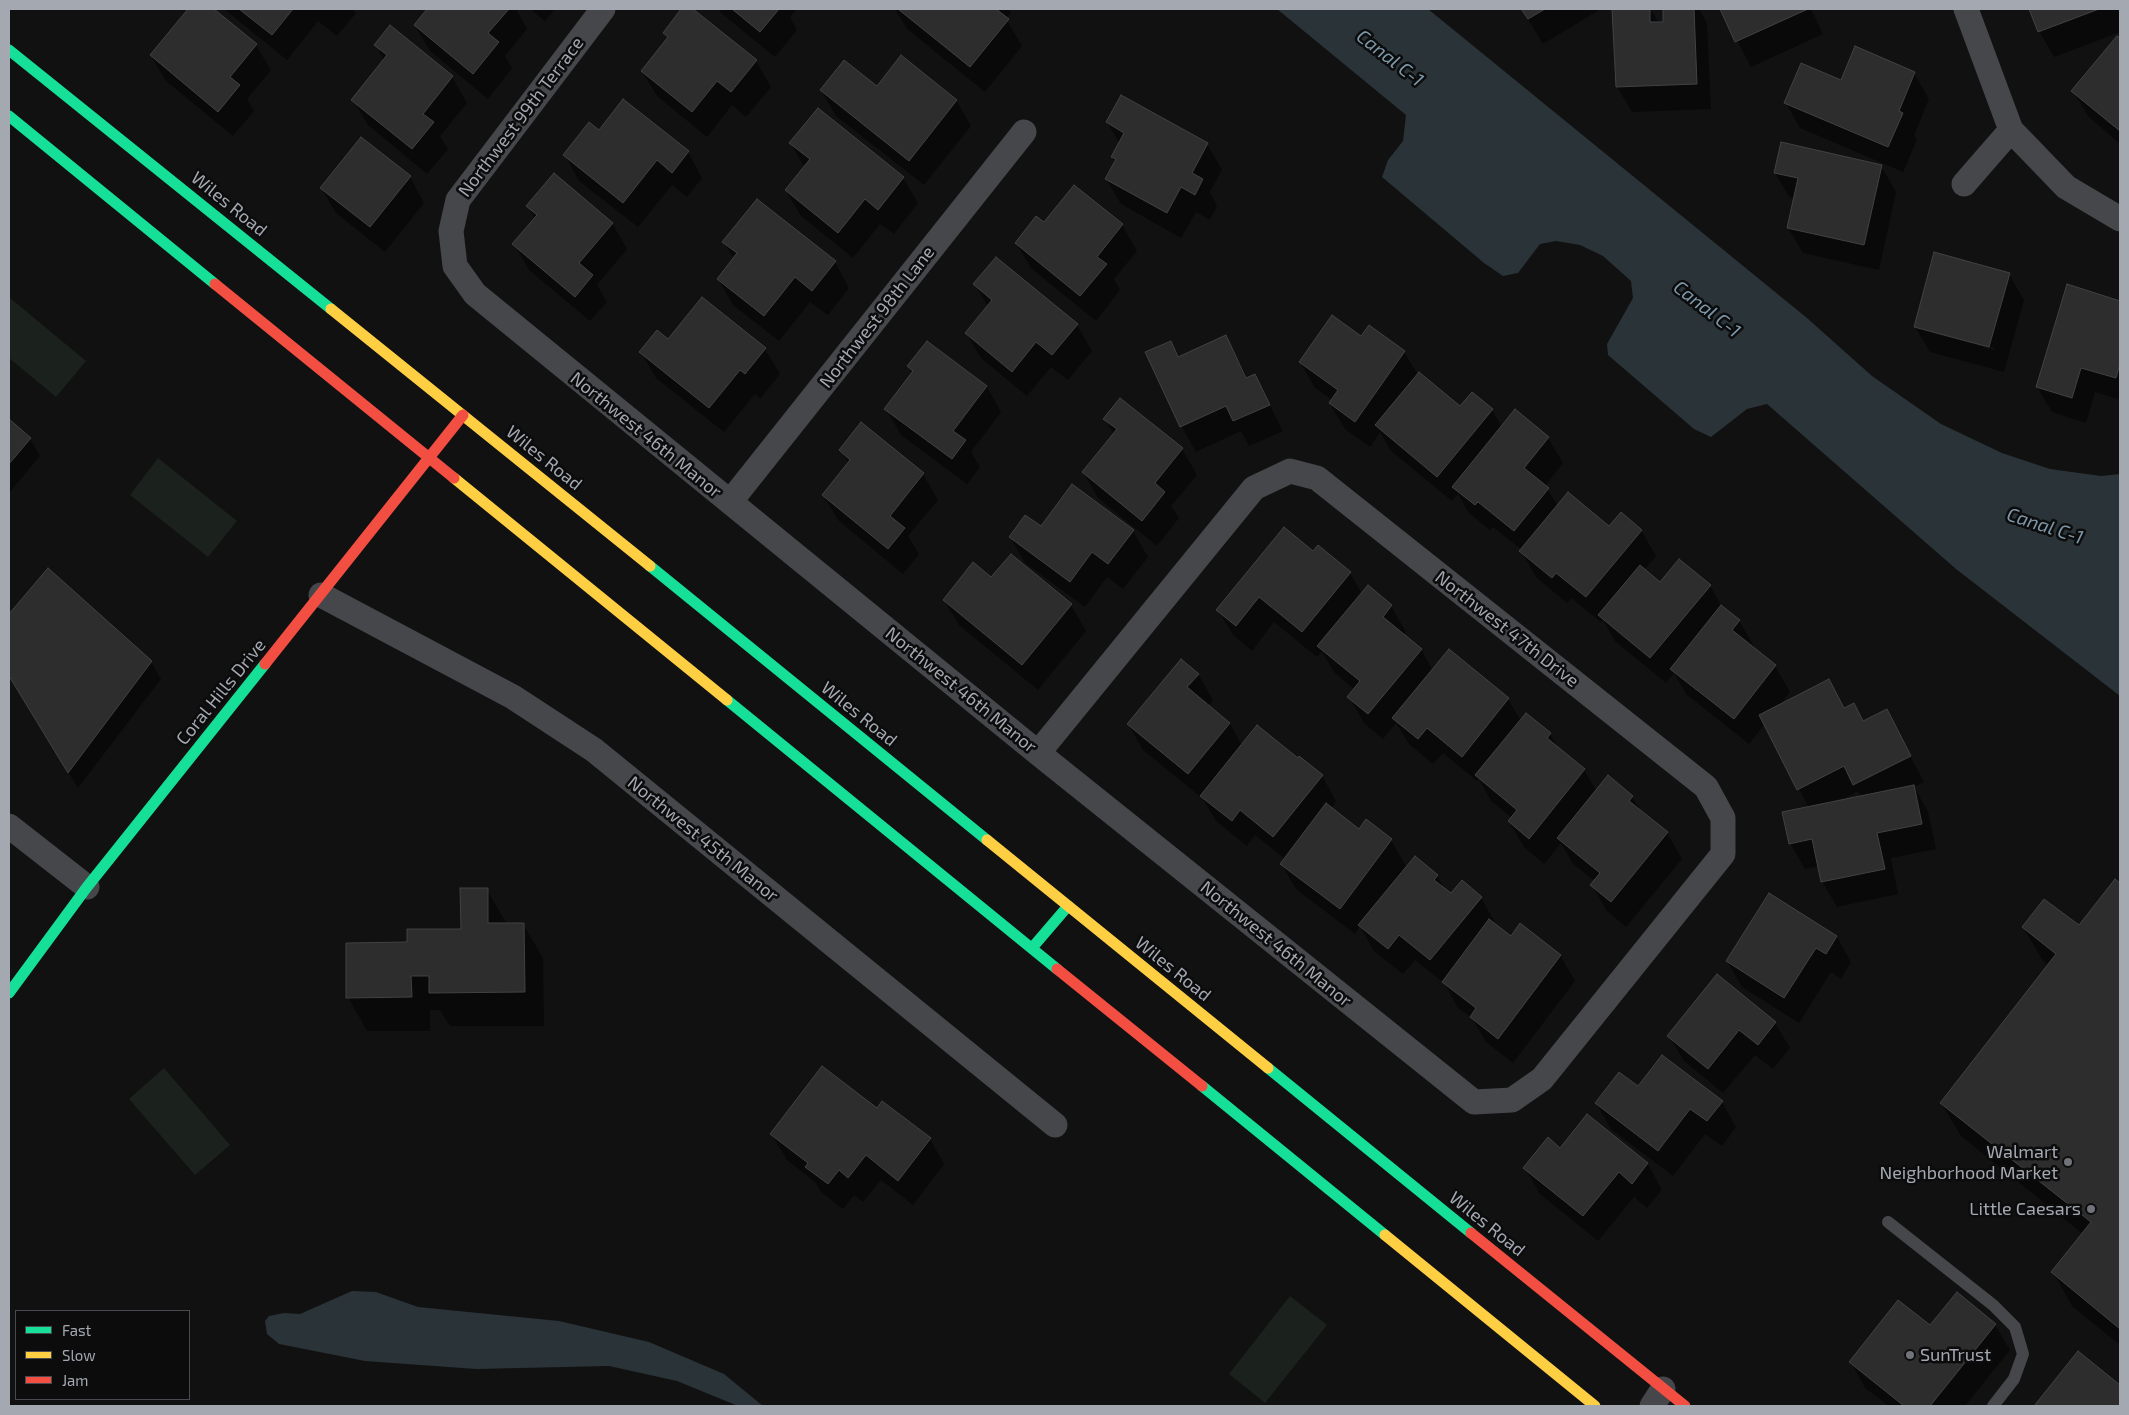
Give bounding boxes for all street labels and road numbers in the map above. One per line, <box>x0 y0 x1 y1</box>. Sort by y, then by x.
street label: Northwest 99th Terrace <box>454 33 588 201</box>
street label: Wiles Road <box>187 167 271 241</box>
street label: Northwest 98th Lane <box>815 242 939 392</box>
street label: Northwest 46th Manor <box>566 367 726 503</box>
street label: Wiles Road <box>502 421 586 495</box>
street label: Northwest 47th Drive <box>1431 566 1583 692</box>
street label: Northwest 46th Manor <box>881 622 1041 758</box>
street label: Coral Hills Drive <box>172 635 270 749</box>
street label: Wiles Road <box>817 677 901 751</box>
street label: Northwest 45th Manor <box>623 772 783 906</box>
street label: Northwest 46th Manor <box>1196 876 1356 1012</box>
street label: Wiles Road <box>1131 932 1215 1006</box>
street label: Wiles Road <box>1445 1187 1529 1261</box>

